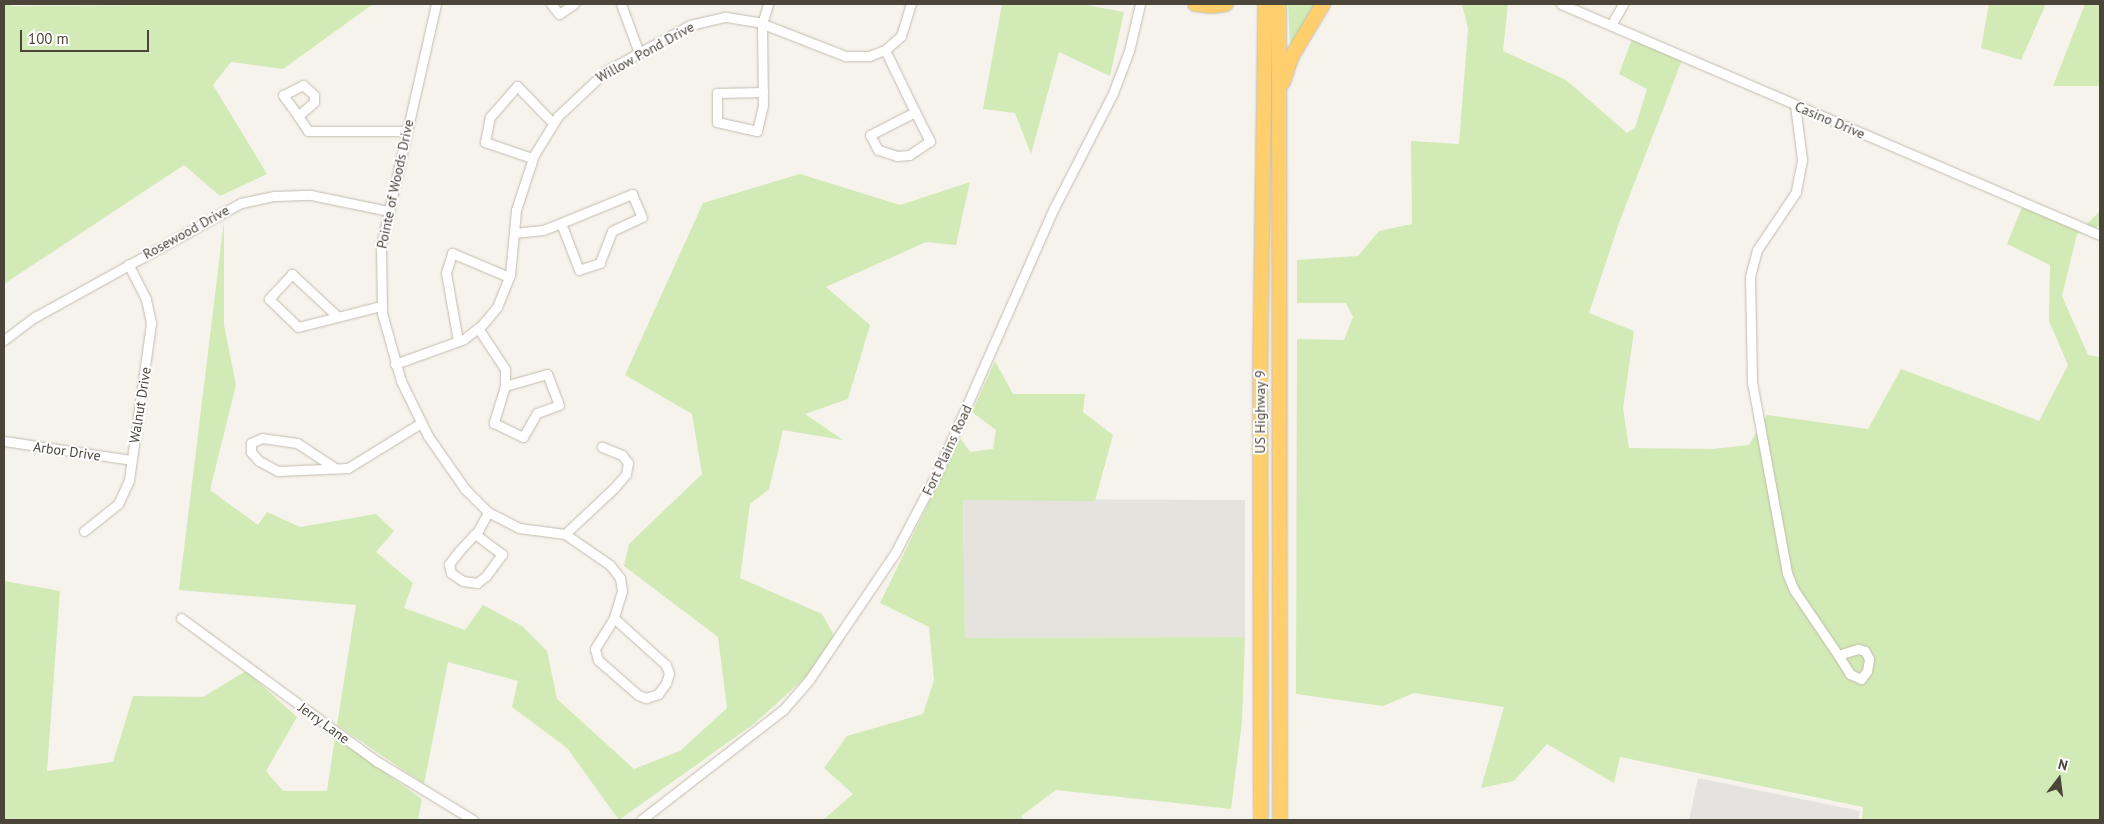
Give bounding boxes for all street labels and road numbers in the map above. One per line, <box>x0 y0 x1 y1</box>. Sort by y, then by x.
street label: Willow Pond Drive <box>593 18 697 86</box>
street label: Casino Drive <box>1792 98 1868 142</box>
street label: Pointe of Woods Drive <box>373 118 417 250</box>
street label: Rosewood Drive <box>140 201 232 263</box>
street label: Walnut Drive <box>126 366 154 444</box>
street label: US Highway 9 <box>1252 370 1268 454</box>
street label: Fort Plains Road <box>919 402 975 498</box>
street label: Arbor Drive <box>32 438 102 464</box>
street label: Jerry Lane <box>295 699 353 747</box>

